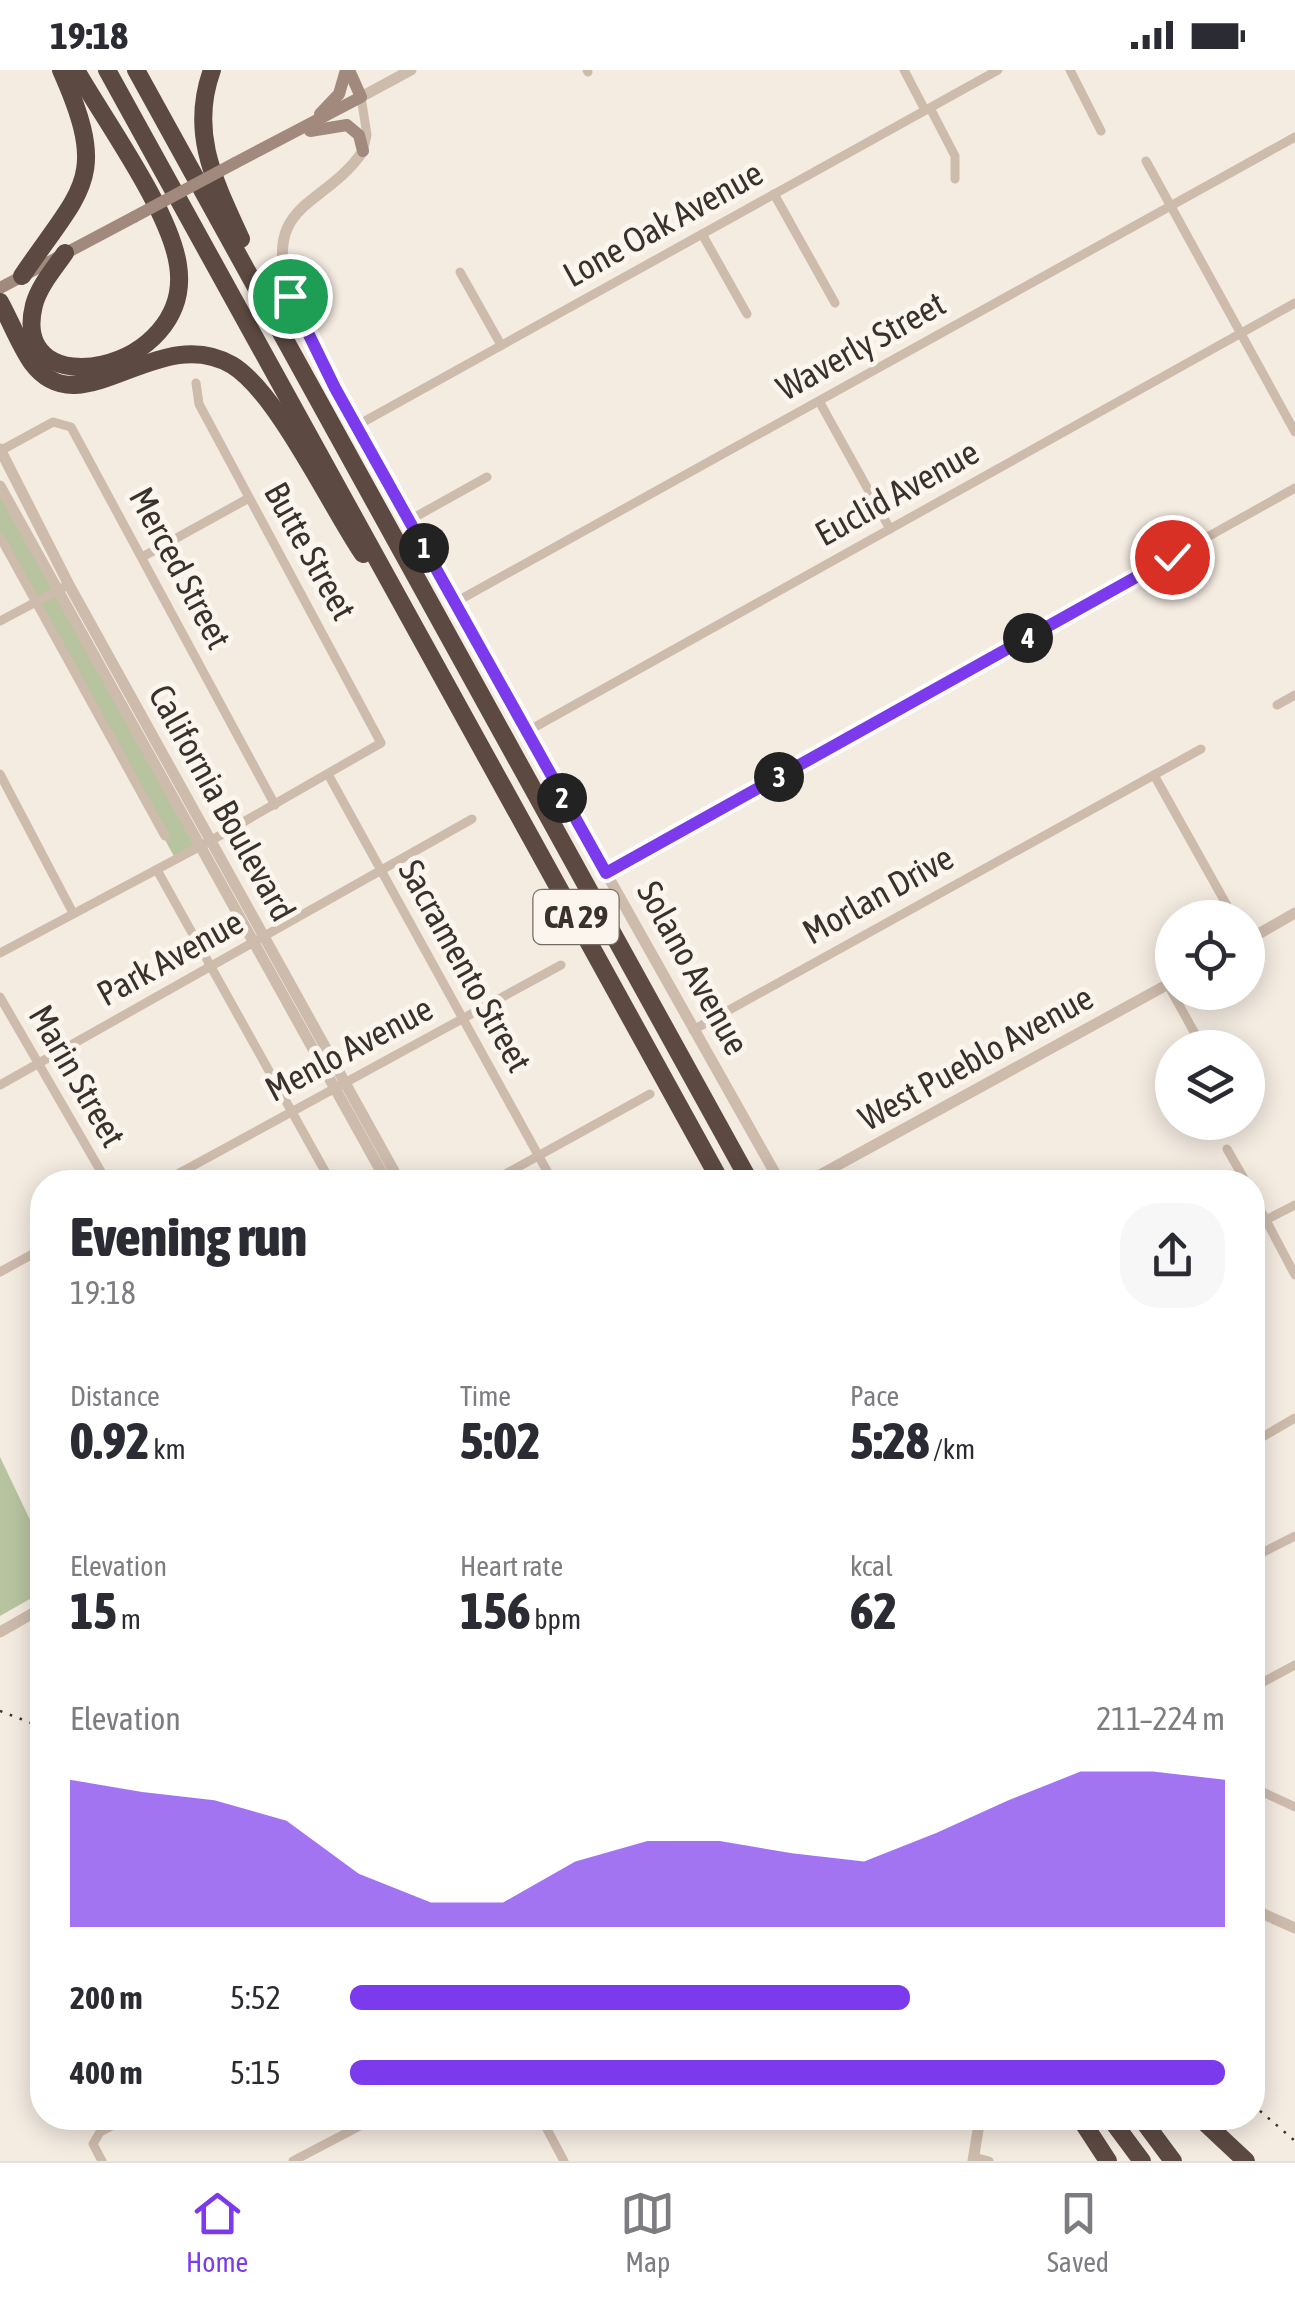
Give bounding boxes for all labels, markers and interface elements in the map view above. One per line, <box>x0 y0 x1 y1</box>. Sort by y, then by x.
text: 19:18 <box>50 14 128 57</box>
street label: Lone Oak Avenue <box>556 152 769 294</box>
pin <box>248 254 333 339</box>
icon: arrive <box>263 269 318 324</box>
street label: Waverly Street <box>770 283 951 408</box>
street label: Euclid Avenue <box>808 431 985 553</box>
street label: Butte Street <box>257 475 365 626</box>
street label: Merced Street <box>122 480 240 655</box>
pin <box>1130 515 1215 600</box>
pin: 1 <box>399 523 449 573</box>
icon: check <box>1145 530 1200 585</box>
text: 1 <box>417 532 431 564</box>
pin: 4 <box>1003 613 1053 663</box>
text: 4 <box>1021 622 1035 654</box>
street label: California Boulevard <box>141 678 304 927</box>
pin: 3 <box>754 752 804 802</box>
text: 3 <box>772 761 786 793</box>
pin: 2 <box>537 773 587 823</box>
text: 2 <box>555 782 569 814</box>
street label: Morlan Drive <box>795 837 960 952</box>
street label: Sacramento Street <box>391 853 540 1078</box>
street label: Solano Avenue <box>630 874 758 1061</box>
road number: CA 29 <box>534 890 618 944</box>
map controls <box>1155 900 1265 1140</box>
button: locate <box>1155 900 1265 1010</box>
street label: Park Avenue <box>90 901 249 1013</box>
street label: West Pueblo Avenue <box>852 976 1099 1138</box>
street label: Menlo Avenue <box>258 987 439 1109</box>
street label: Marin Street <box>21 998 134 1153</box>
button: layers <box>1155 1030 1265 1140</box>
button: share <box>1120 1203 1225 1308</box>
text: Evening run <box>70 1205 307 1268</box>
text: 19:18 <box>70 1274 136 1311</box>
text: Distance <box>70 1380 160 1412</box>
text: Time <box>460 1380 511 1412</box>
text: Pace <box>850 1380 899 1412</box>
text: 0.92 <box>70 1412 149 1470</box>
text: 5:02 <box>460 1412 540 1470</box>
text: 5:28 <box>850 1412 929 1470</box>
text: km <box>149 1433 186 1465</box>
text: /km <box>929 1433 975 1465</box>
text: Elevation <box>70 1550 167 1582</box>
text: Heart rate <box>460 1550 563 1582</box>
text: kcal <box>850 1550 893 1582</box>
text: 15 <box>70 1582 117 1640</box>
text: 156 <box>460 1582 531 1640</box>
text: 62 <box>850 1582 897 1640</box>
text: m <box>117 1603 141 1635</box>
text: bpm <box>531 1603 581 1635</box>
text: Elevation <box>70 1700 181 1737</box>
text: 211–224 m <box>1096 1700 1225 1737</box>
text: 200 m <box>70 1979 143 2016</box>
text: 5:52 <box>230 1979 281 2016</box>
text: 400 m <box>70 2054 143 2091</box>
text: 5:15 <box>230 2054 281 2091</box>
tab: Home <box>186 2186 248 2278</box>
tab: Map <box>620 2186 675 2278</box>
tab: Saved <box>1047 2186 1109 2278</box>

